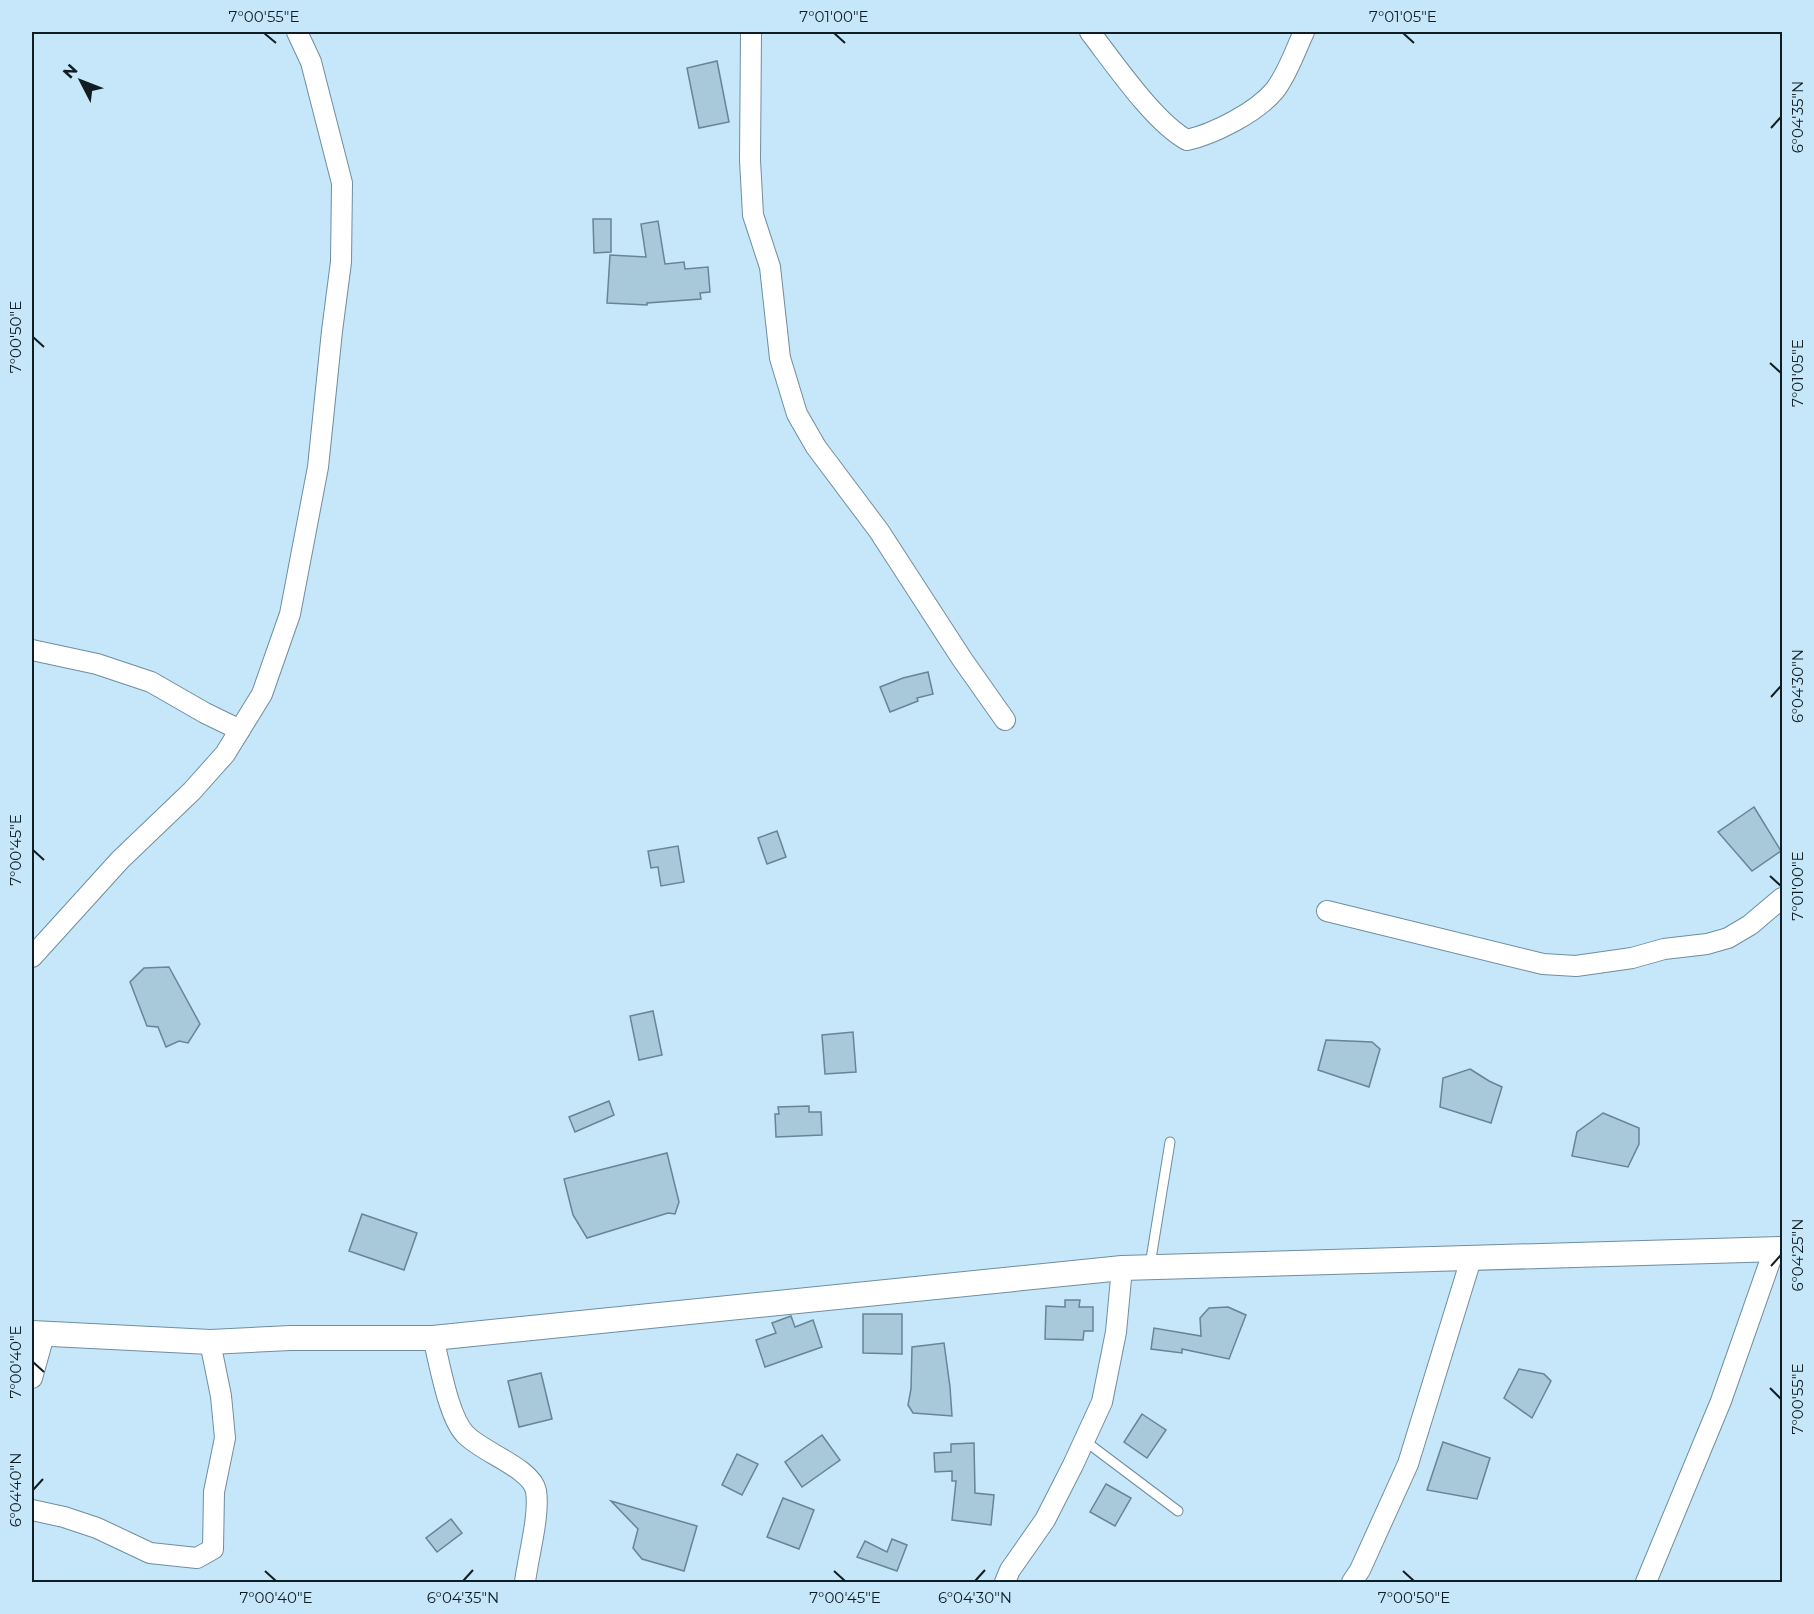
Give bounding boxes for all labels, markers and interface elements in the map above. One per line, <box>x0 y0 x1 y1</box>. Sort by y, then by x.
text: 7°00'55"E <box>229 7 299 26</box>
text: 7°01'00"E <box>799 7 869 26</box>
text: 7°01'05"E <box>1369 7 1437 26</box>
north arrow <box>51 51 111 111</box>
text: N <box>59 60 82 82</box>
text: 6°04'35"N <box>1788 81 1807 153</box>
text: 7°00'50"E <box>6 301 25 373</box>
text: 7°01'05"E <box>1788 339 1807 407</box>
text: 6°04'30"N <box>1788 649 1807 723</box>
text: 7°00'45"E <box>6 814 25 886</box>
text: 7°01'00"E <box>1788 851 1807 921</box>
text: 6°04'25"N <box>1788 1219 1807 1291</box>
text: 7°00'40"E <box>6 1325 25 1399</box>
text: 7°00'55"E <box>1788 1364 1807 1434</box>
text: 6°04'40"N <box>6 1453 25 1527</box>
text: 7°00'40"E <box>239 1588 313 1607</box>
text: 6°04'35"N <box>427 1588 499 1607</box>
text: 7°00'45"E <box>809 1588 881 1607</box>
text: 6°04'30"N <box>938 1588 1012 1607</box>
text: 7°00'50"E <box>1378 1588 1450 1607</box>

